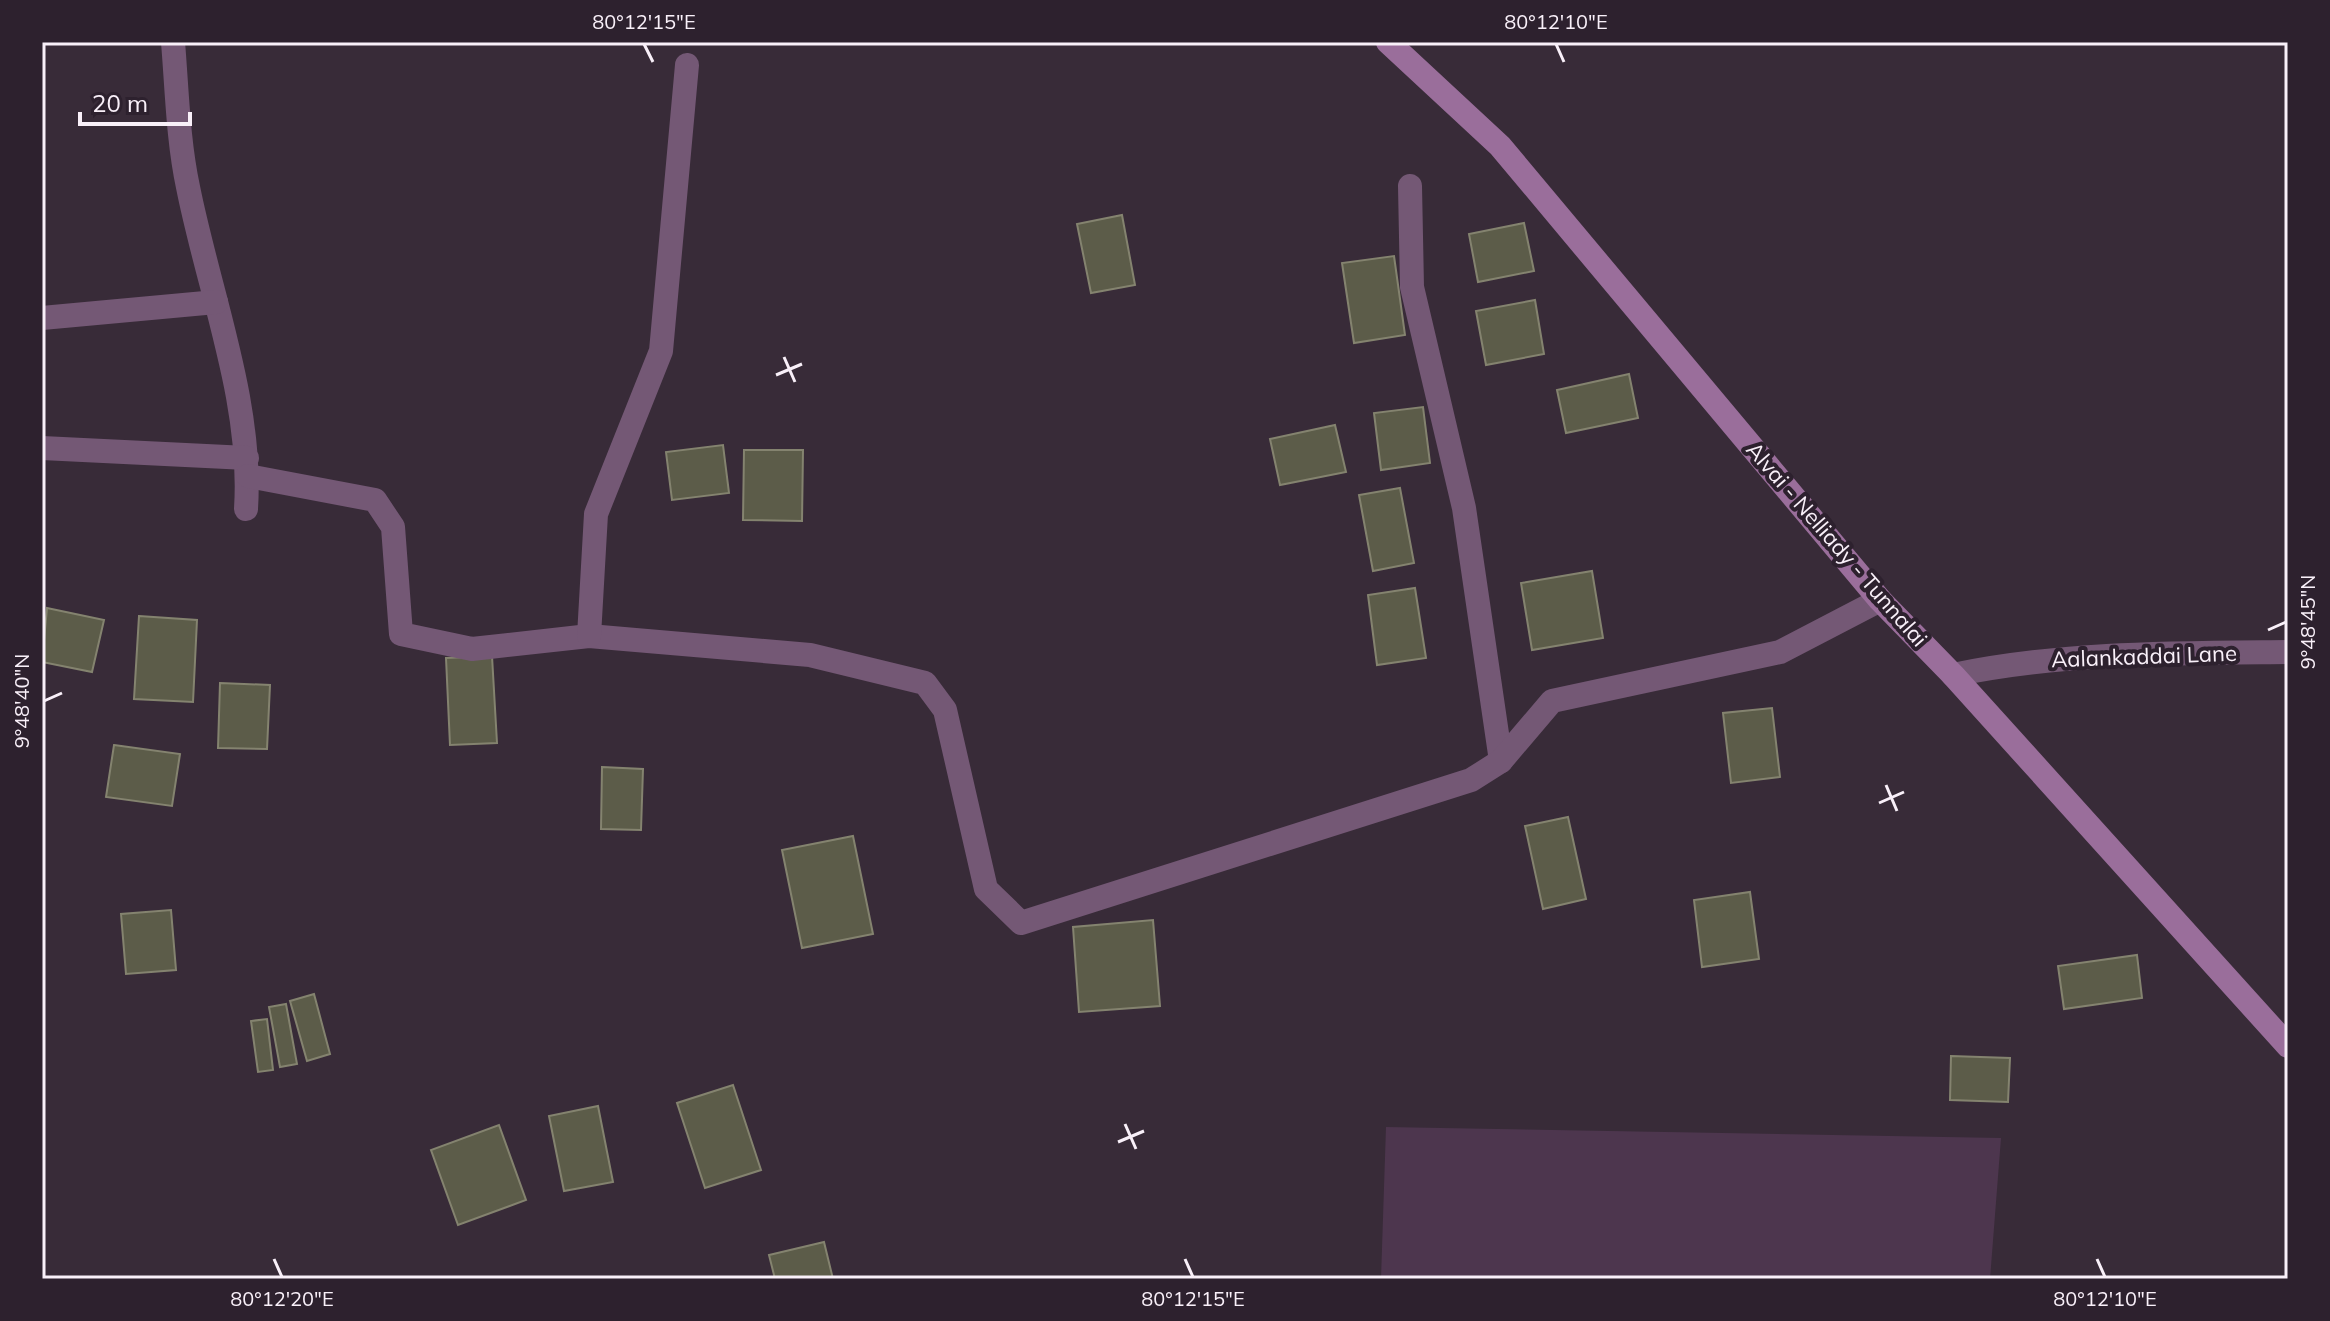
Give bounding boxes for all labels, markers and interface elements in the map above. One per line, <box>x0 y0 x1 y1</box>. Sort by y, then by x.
text: 80°12'15"E <box>592 9 696 34</box>
text: 80°12'10"E <box>1504 9 1608 34</box>
scale bar <box>80 76 190 126</box>
text: 20 m <box>92 88 148 118</box>
street label: Alvai - Nelliady - Tunnalai <box>1740 436 1934 652</box>
text: 9°48'45"N <box>2295 575 2320 669</box>
street label: Aalankaddai Lane <box>2051 639 2237 673</box>
text: 9°48'40"N <box>9 654 34 748</box>
text: 80°12'20"E <box>230 1286 334 1311</box>
text: 80°12'15"E <box>1141 1286 1245 1311</box>
text: 80°12'10"E <box>2053 1286 2157 1311</box>

